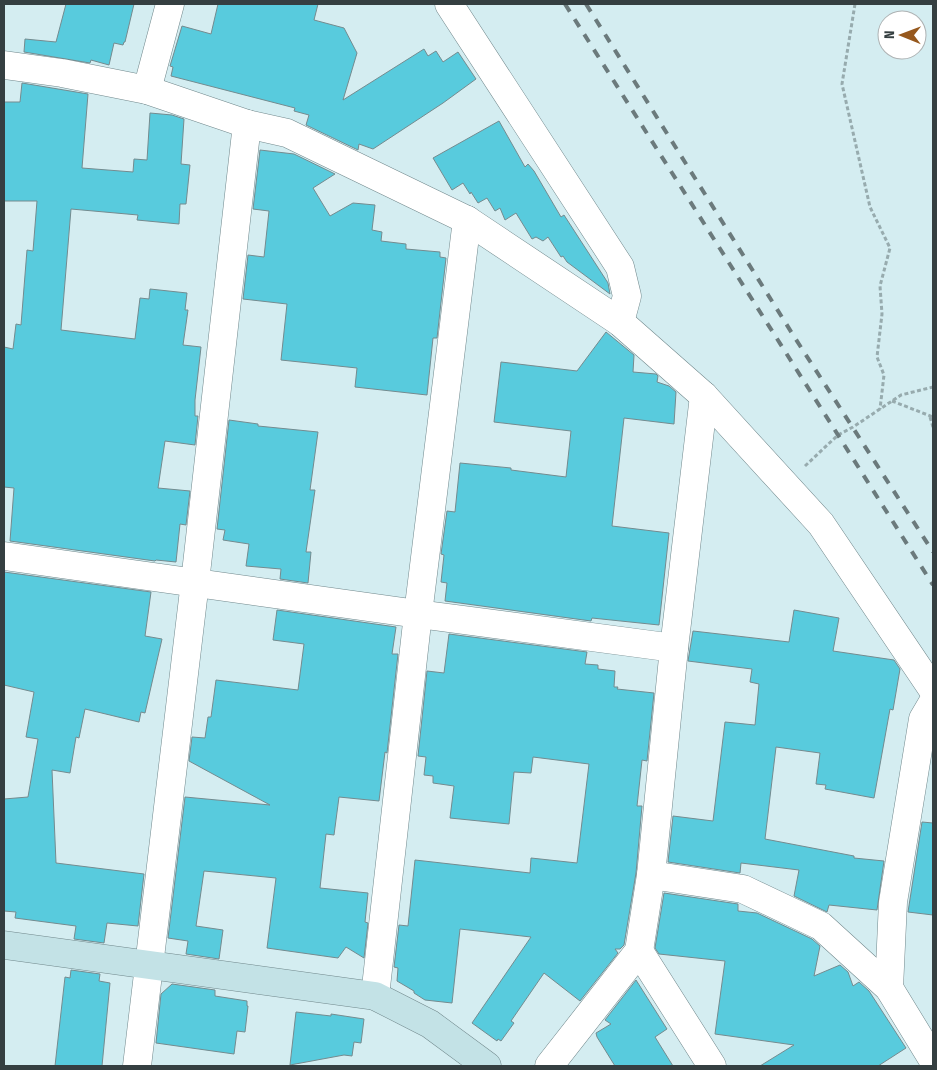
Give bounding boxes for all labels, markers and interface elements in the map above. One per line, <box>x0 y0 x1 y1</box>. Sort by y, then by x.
north arrow <box>877 10 927 60</box>
text: N <box>881 30 898 39</box>

